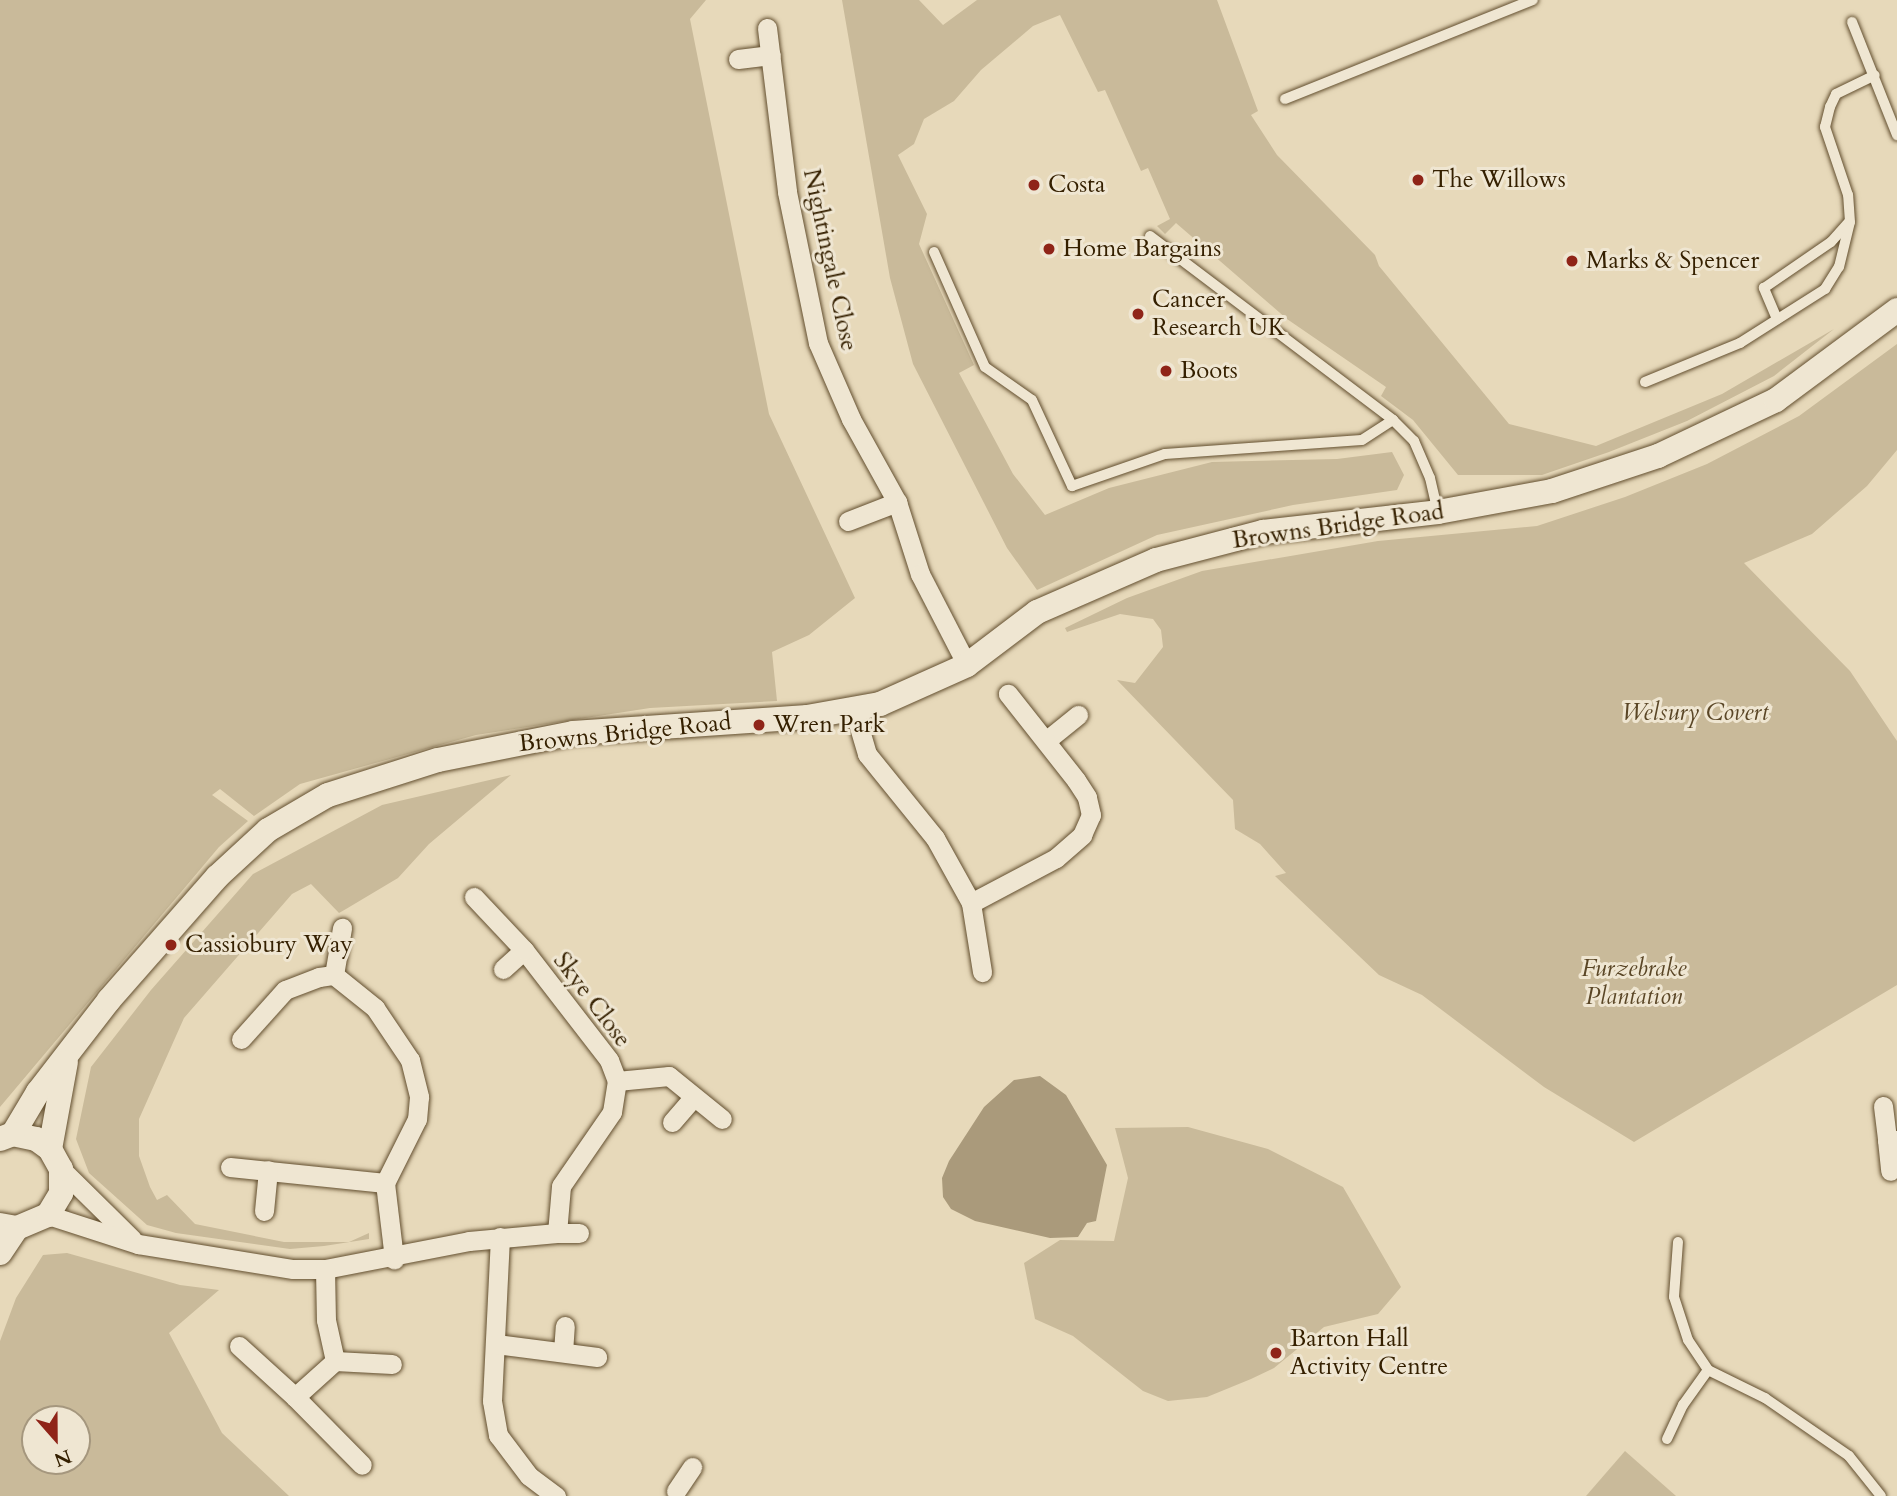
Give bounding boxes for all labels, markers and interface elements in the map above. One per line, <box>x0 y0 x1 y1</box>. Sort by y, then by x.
street label: Nightingale Close <box>797 166 863 354</box>
place label: The Willows <box>1432 166 1566 194</box>
place label: Costa <box>1048 171 1105 199</box>
marker: The Willows <box>1410 172 1426 188</box>
marker: Costa <box>1026 177 1042 193</box>
place label: Home Bargains <box>1063 235 1221 263</box>
marker: Home Bargains <box>1041 241 1057 257</box>
place label: Marks & Spencer <box>1586 247 1759 275</box>
marker: Marks & Spencer <box>1564 253 1580 269</box>
place label: Cancer Research UK <box>1152 286 1286 342</box>
marker: Cancer Research UK <box>1130 306 1146 322</box>
place label: Boots <box>1180 357 1238 385</box>
marker: Boots <box>1158 363 1174 379</box>
street label: Browns Bridge Road <box>1230 497 1446 555</box>
park label: Welsury Covert <box>1622 699 1768 727</box>
street label: Browns Bridge Road <box>517 708 733 758</box>
place label: Wren Park <box>773 711 885 739</box>
marker: Wren Park <box>751 717 767 733</box>
place label: Cassiobury Way <box>185 931 353 959</box>
marker: Cassiobury Way <box>163 937 179 953</box>
street label: Skye Close <box>547 947 637 1053</box>
park label: Furzebrake Plantation <box>1581 955 1687 1011</box>
place label: Barton Hall Activity Centre <box>1290 1325 1448 1381</box>
marker: Barton Hall Activity Centre <box>1268 1345 1284 1361</box>
north arrow <box>21 1405 91 1475</box>
text: N <box>50 1443 75 1473</box>

